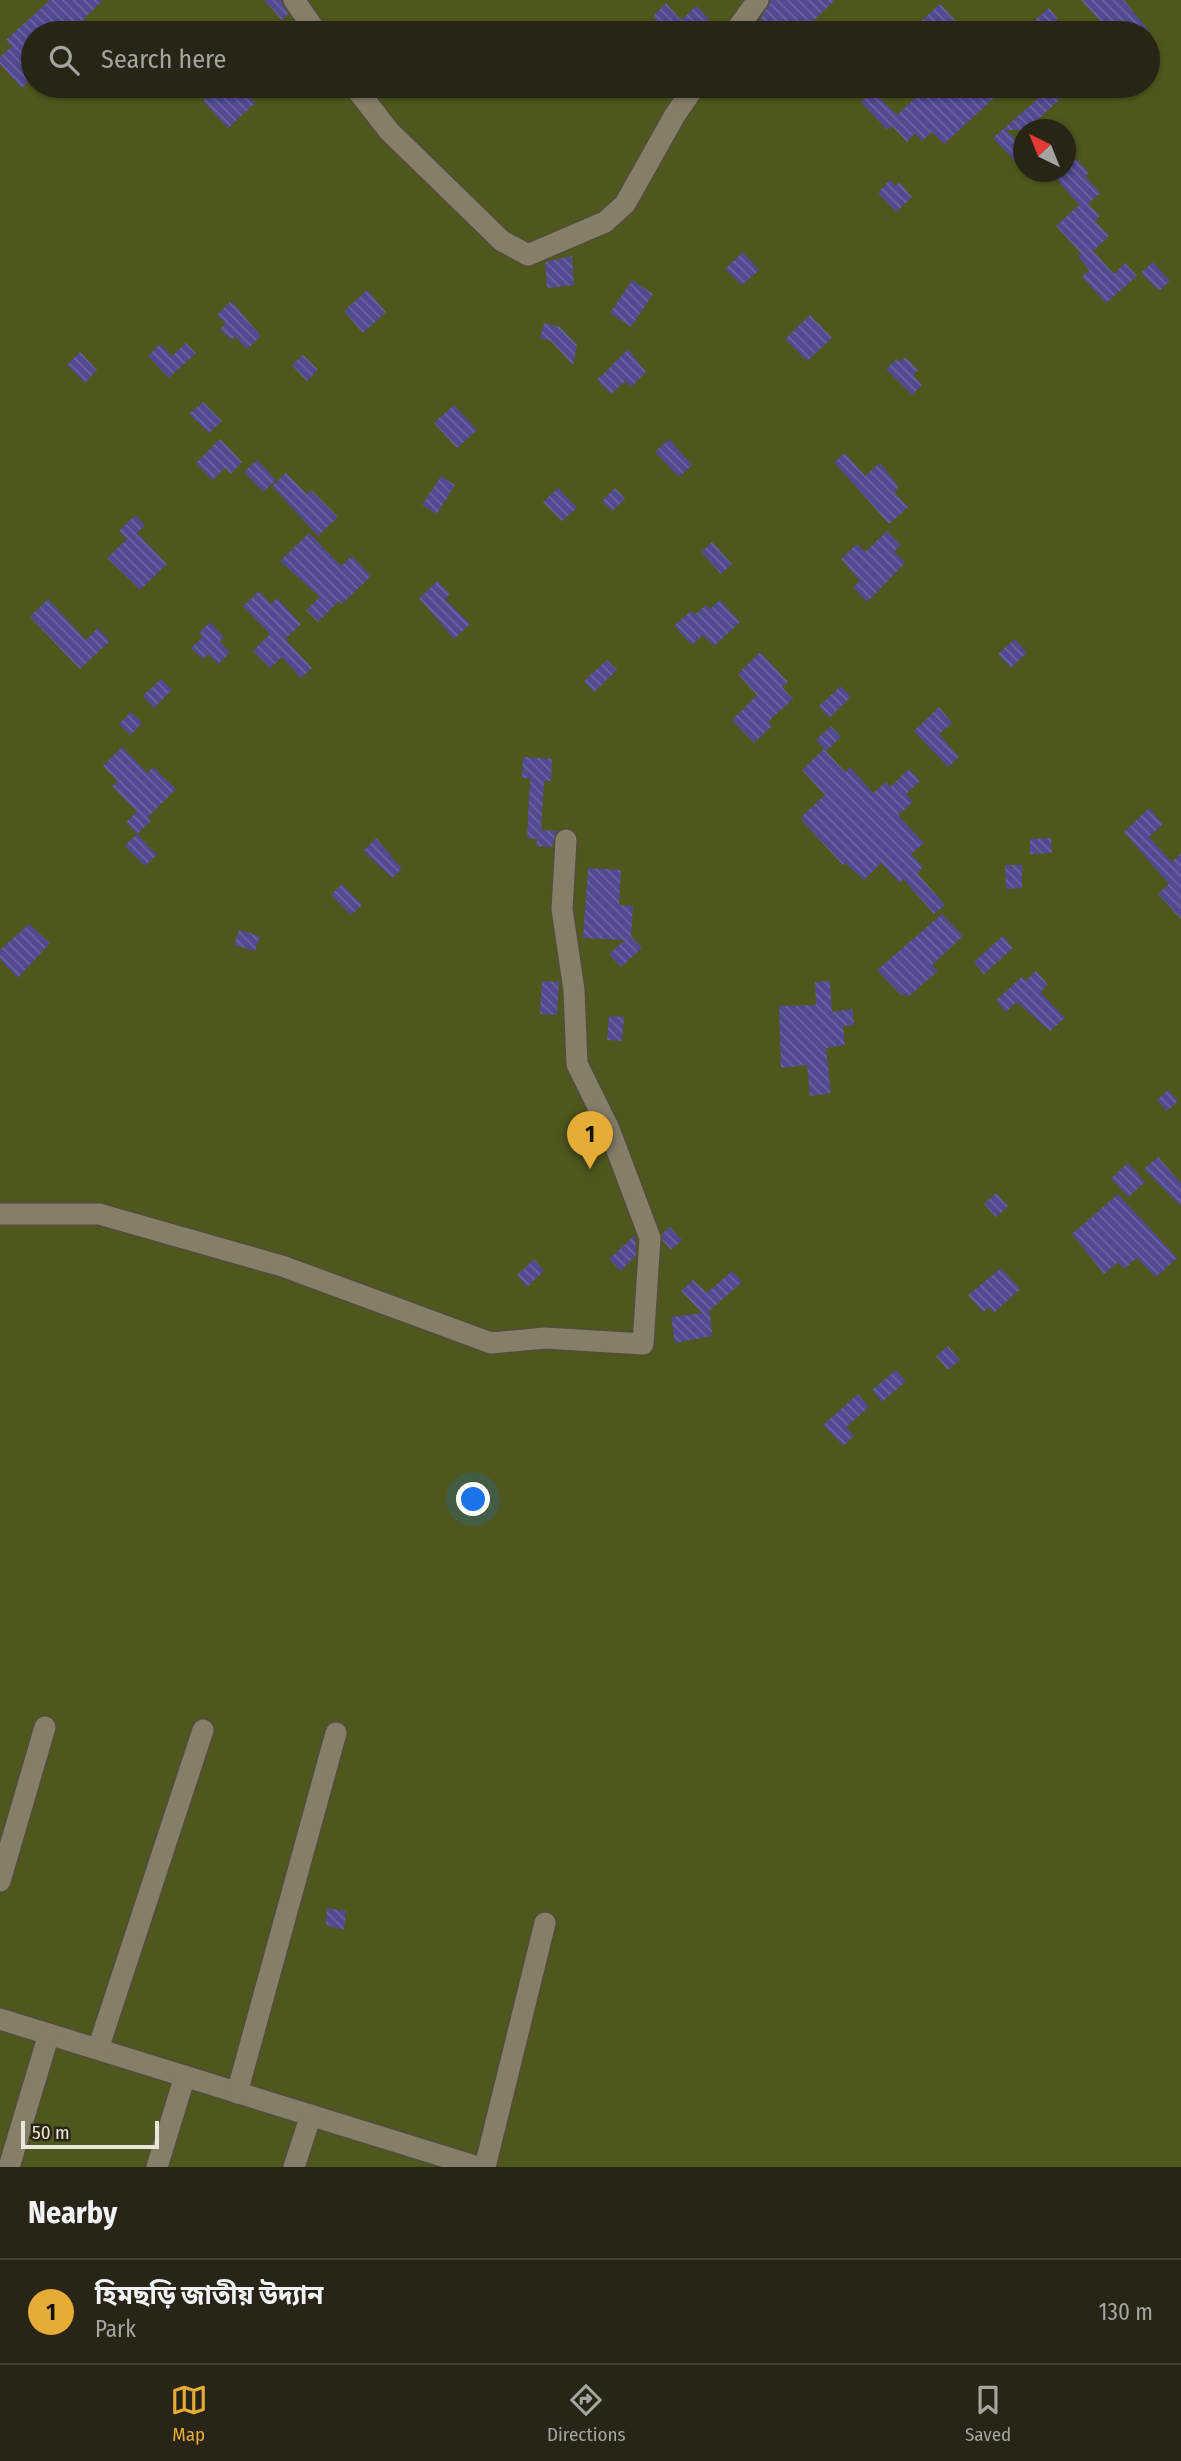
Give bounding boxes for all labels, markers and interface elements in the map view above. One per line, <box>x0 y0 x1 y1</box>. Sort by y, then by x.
search box <box>21 21 1160 98</box>
icon: search <box>45 41 83 79</box>
text: Search here <box>101 44 226 75</box>
north arrow <box>1013 119 1076 182</box>
pin: 1 <box>567 1111 613 1169</box>
your location <box>456 1482 490 1516</box>
scale bar <box>21 2118 159 2150</box>
text: 50 m <box>32 2121 70 2144</box>
text: Nearby <box>28 2195 117 2231</box>
text: হিমছড়ি জাতীয় উদ্যান <box>95 2280 323 2311</box>
text: 1 <box>46 2298 56 2326</box>
text: 130 m <box>1099 2298 1153 2326</box>
text: Park <box>95 2315 136 2343</box>
tab: Map <box>170 2381 208 2446</box>
tab: Directions <box>547 2381 626 2446</box>
tab: Saved <box>965 2381 1011 2446</box>

